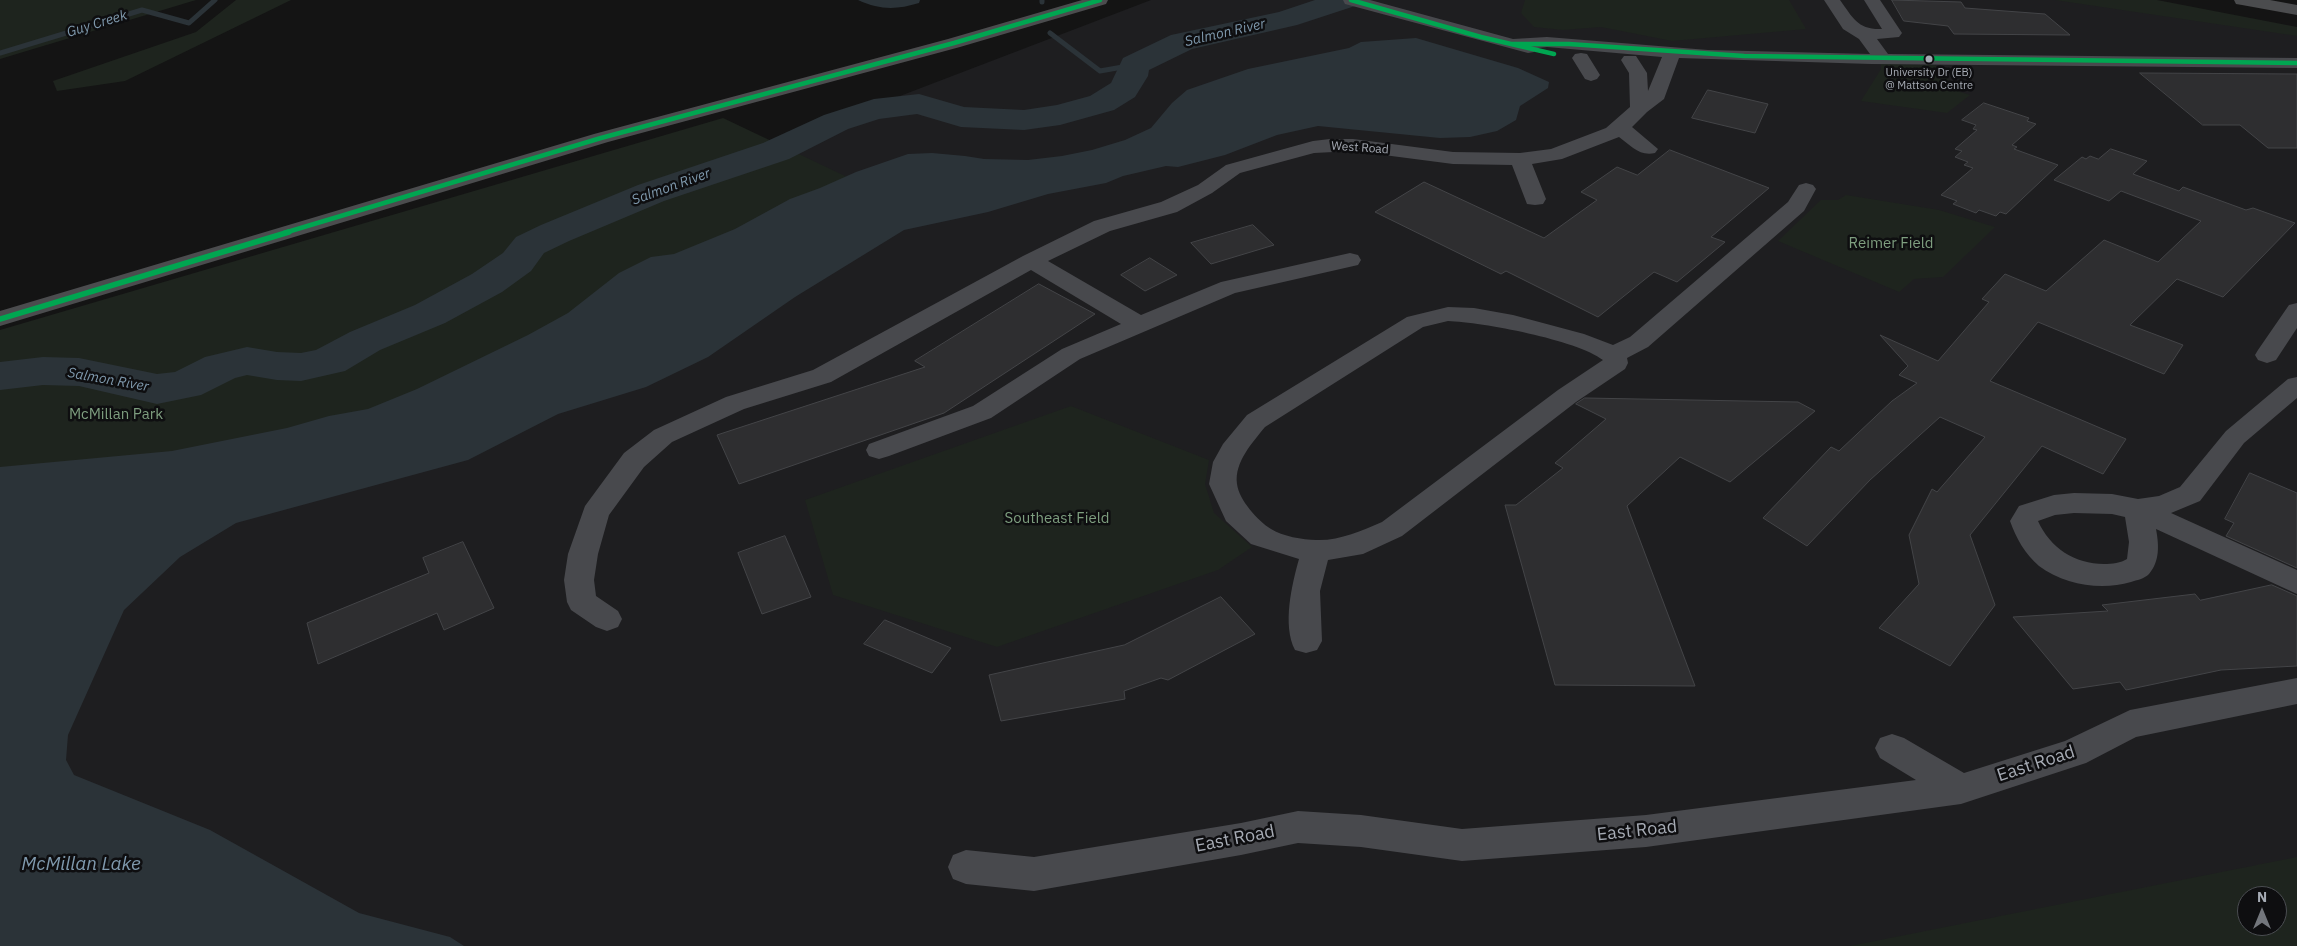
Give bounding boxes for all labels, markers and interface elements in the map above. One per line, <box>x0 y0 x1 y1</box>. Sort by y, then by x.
water label: Guy Creek <box>65 7 129 41</box>
water label: Salmon River <box>1183 16 1267 50</box>
marker: University Dr (EB) @ Mattson Centre <box>1924 54 1934 64</box>
place label: University Dr (EB) @ Mattson Centre <box>1885 66 1973 92</box>
street label: West Road <box>1331 139 1389 157</box>
water label: Salmon River <box>630 165 712 209</box>
park label: Reimer Field <box>1849 235 1933 253</box>
water label: Salmon River <box>66 365 150 395</box>
park label: McMillan Park <box>69 406 163 424</box>
park label: Southeast Field <box>1005 510 1109 528</box>
street label: East Road <box>1994 741 2078 787</box>
street label: East Road <box>1596 816 1678 846</box>
street label: East Road <box>1193 821 1277 857</box>
water label: McMillan Lake <box>21 854 141 876</box>
north arrow <box>2237 886 2287 936</box>
text: N <box>2257 888 2267 906</box>

